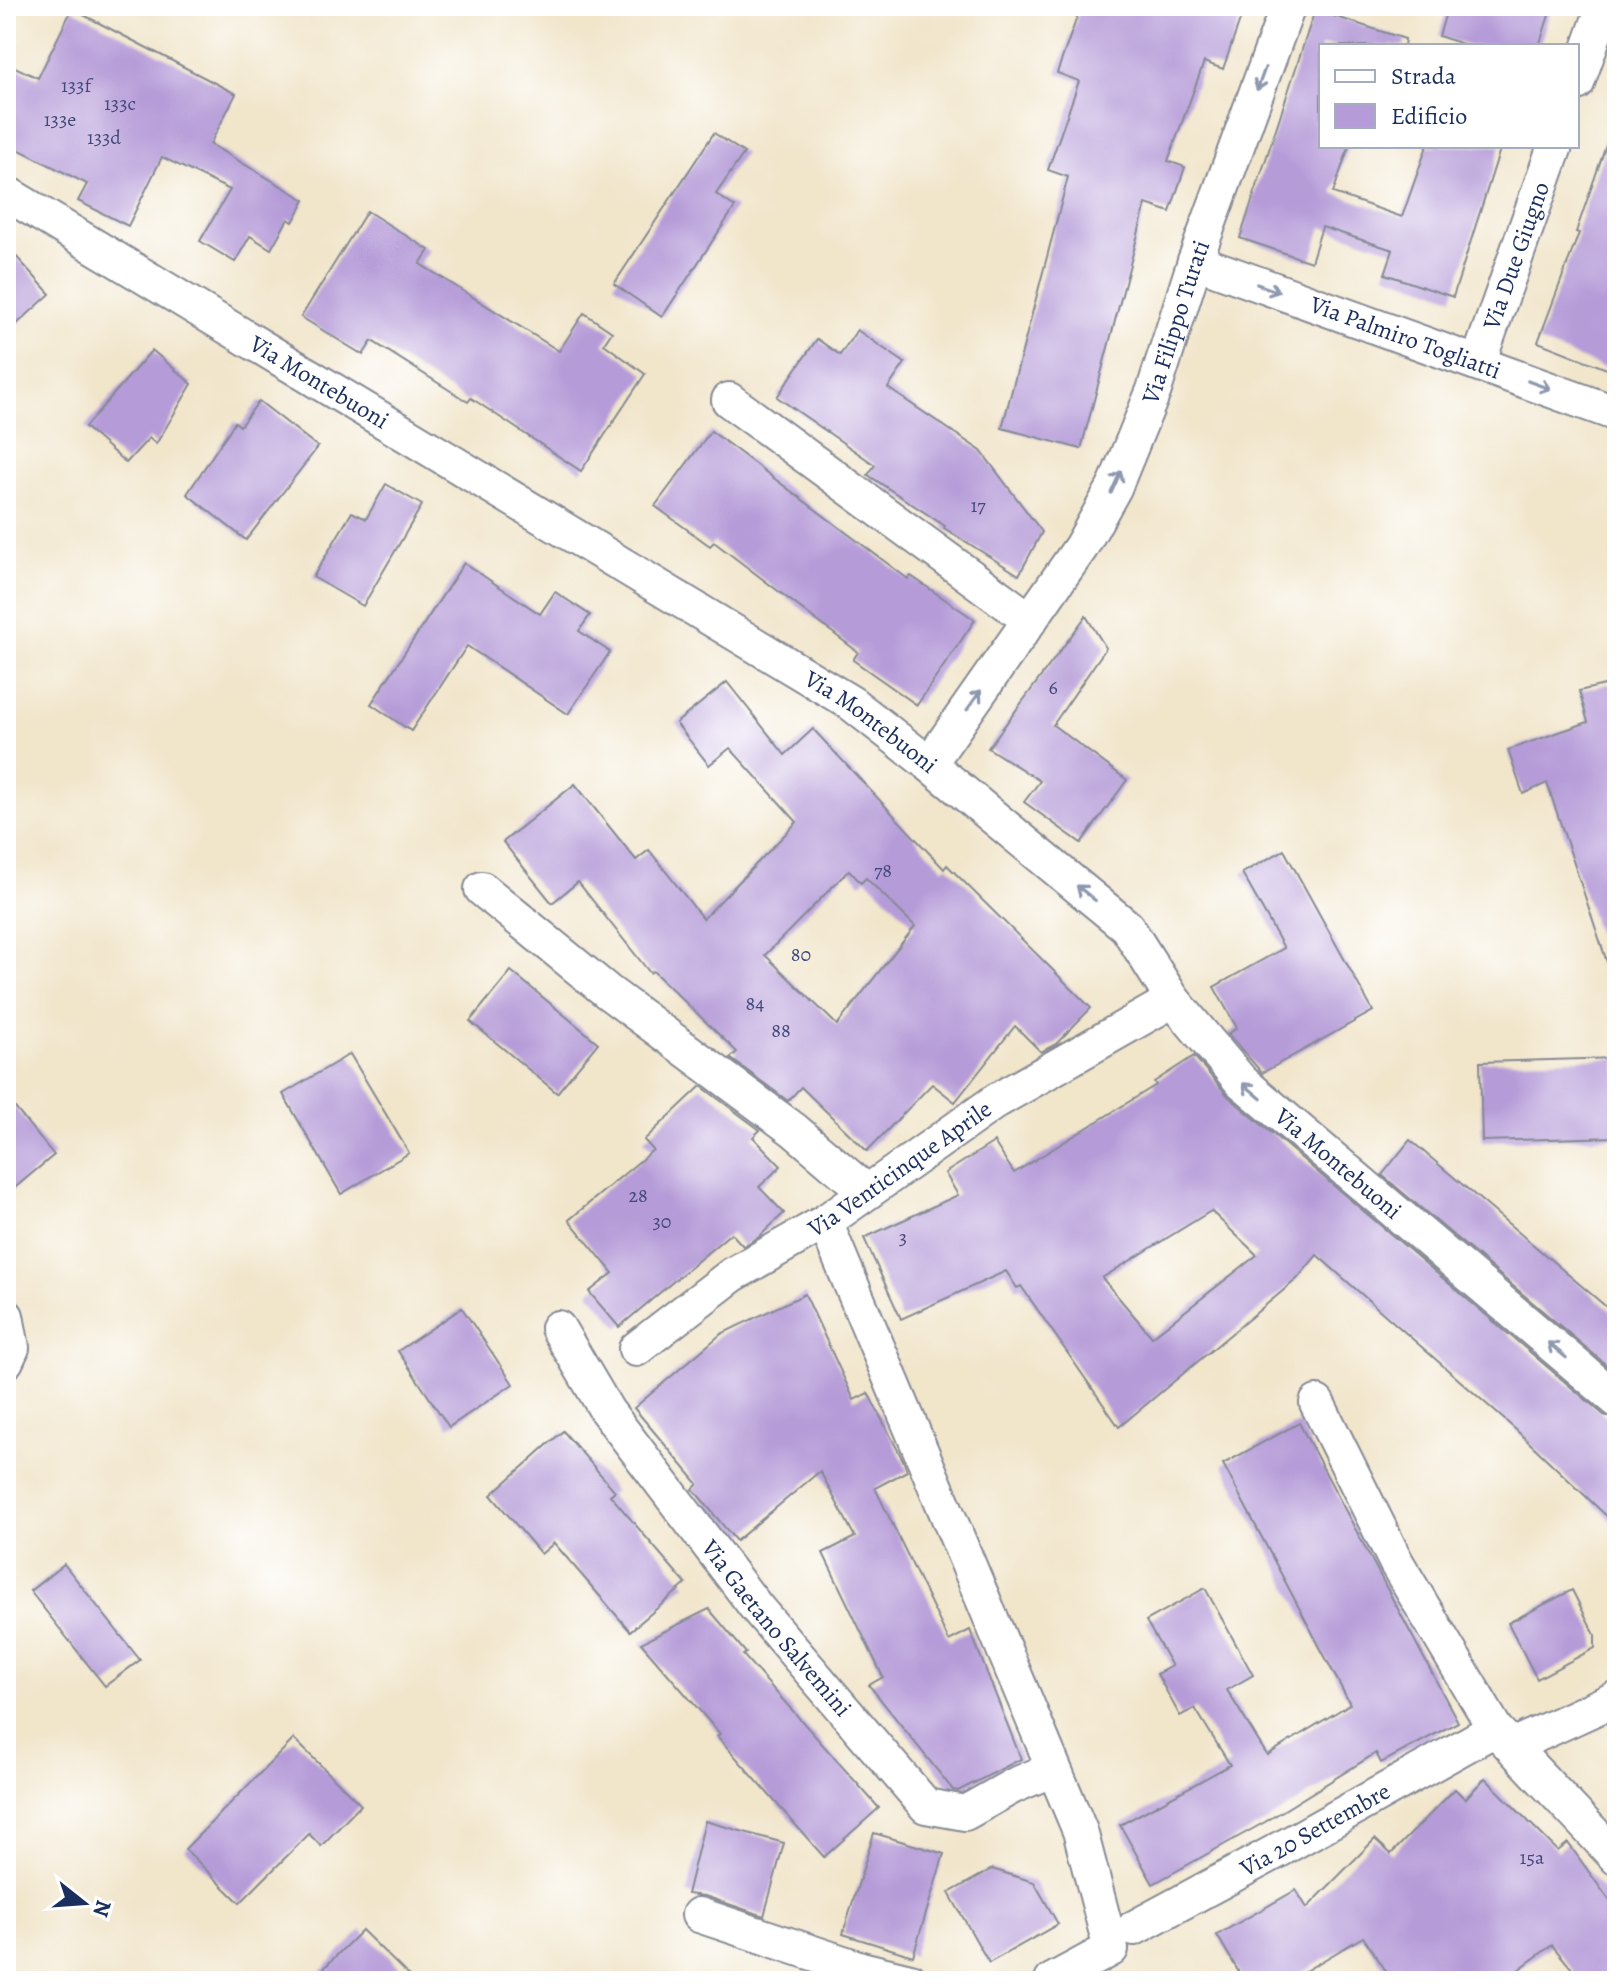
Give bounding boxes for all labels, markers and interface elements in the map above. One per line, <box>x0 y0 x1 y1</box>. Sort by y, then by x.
legend <box>1319 44 1579 148</box>
text: Strada <box>1391 60 1457 92</box>
one-way arrow <box>1253 66 1267 91</box>
house number: 133f <box>61 72 94 99</box>
house number: 133c <box>104 90 136 117</box>
text: Edificio <box>1391 100 1467 132</box>
house number: 133e <box>44 106 76 133</box>
house number: 133d <box>87 124 121 151</box>
street label: Via Due Giugno <box>1475 177 1557 335</box>
street label: Via Filippo Turati <box>1134 236 1217 409</box>
one-way arrow <box>1255 281 1280 296</box>
street label: Via Palmiro Togliatti <box>1305 288 1505 387</box>
street label: Via Montebuoni <box>243 327 395 436</box>
one-way arrow <box>1526 379 1551 394</box>
one-way arrow <box>1109 470 1124 495</box>
house number: 17 <box>970 492 986 519</box>
street label: Via Montebuoni <box>798 662 944 781</box>
house number: 6 <box>1048 674 1058 701</box>
one-way arrow <box>966 689 982 711</box>
house number: 78 <box>874 857 892 884</box>
one-way arrow <box>1077 884 1097 902</box>
house number: 80 <box>791 941 811 968</box>
house number: 84 <box>746 990 764 1017</box>
house number: 88 <box>771 1017 791 1044</box>
one-way arrow <box>1242 1082 1263 1100</box>
street label: Via Venticinque Aprile <box>801 1093 998 1245</box>
street label: Via Montebuoni <box>1267 1100 1408 1227</box>
house number: 28 <box>628 1182 648 1209</box>
house number: 30 <box>653 1208 671 1235</box>
house number: 3 <box>899 1224 907 1251</box>
one-way arrow <box>1548 1341 1568 1359</box>
street label: Via Gaetano Salvemini <box>694 1532 859 1723</box>
street label: Via 20 Settembre <box>1233 1775 1396 1885</box>
house number: 15a <box>1520 1844 1545 1871</box>
north arrow <box>44 1863 124 1943</box>
text: N <box>85 1897 119 1921</box>

